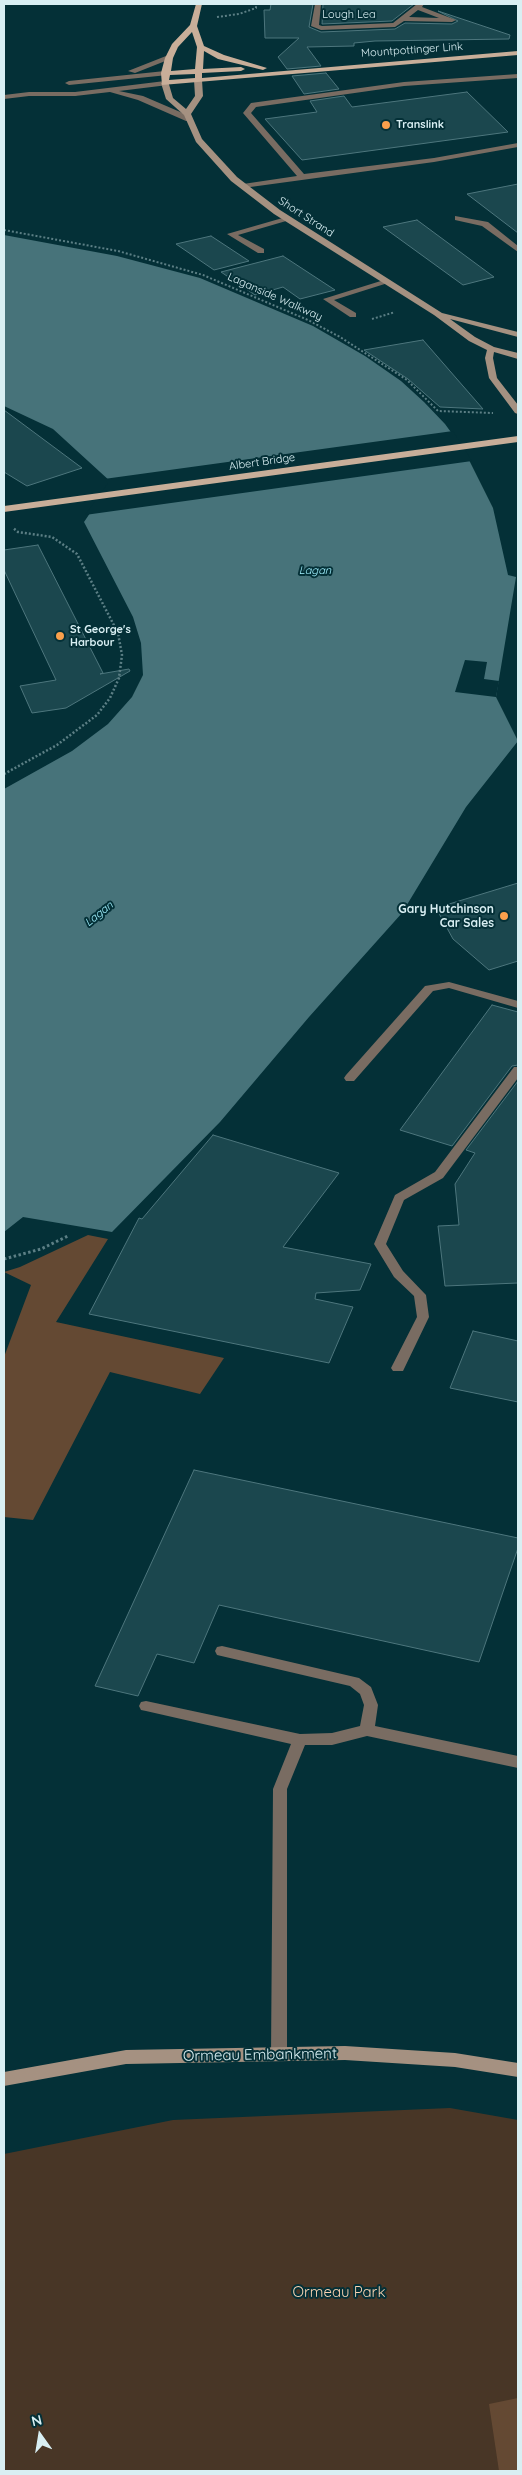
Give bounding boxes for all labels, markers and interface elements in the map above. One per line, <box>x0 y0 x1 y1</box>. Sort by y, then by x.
street label: Lough Lea <box>322 8 376 22</box>
street label: Mountpottinger Link <box>361 40 463 60</box>
place label: Translink <box>396 118 444 132</box>
marker: Translink <box>380 119 392 131</box>
street label: Short Strand <box>276 194 336 240</box>
street label: Laganside Walkway <box>225 270 325 324</box>
street label: Albert Bridge <box>228 451 296 473</box>
water label: Lagan <box>299 564 331 578</box>
place label: St George's Harbour <box>70 623 131 649</box>
marker: St George's Harbour <box>54 630 66 642</box>
water label: Lagan <box>82 899 116 929</box>
place label: Gary Hutchinson Car Sales <box>398 902 494 930</box>
marker: Gary Hutchinson Car Sales <box>498 910 510 922</box>
street label: Ormeau Embankment <box>183 2045 337 2065</box>
park label: Ormeau Park <box>293 2283 385 2301</box>
north arrow <box>15 2410 65 2460</box>
text: N <box>30 2410 44 2430</box>

